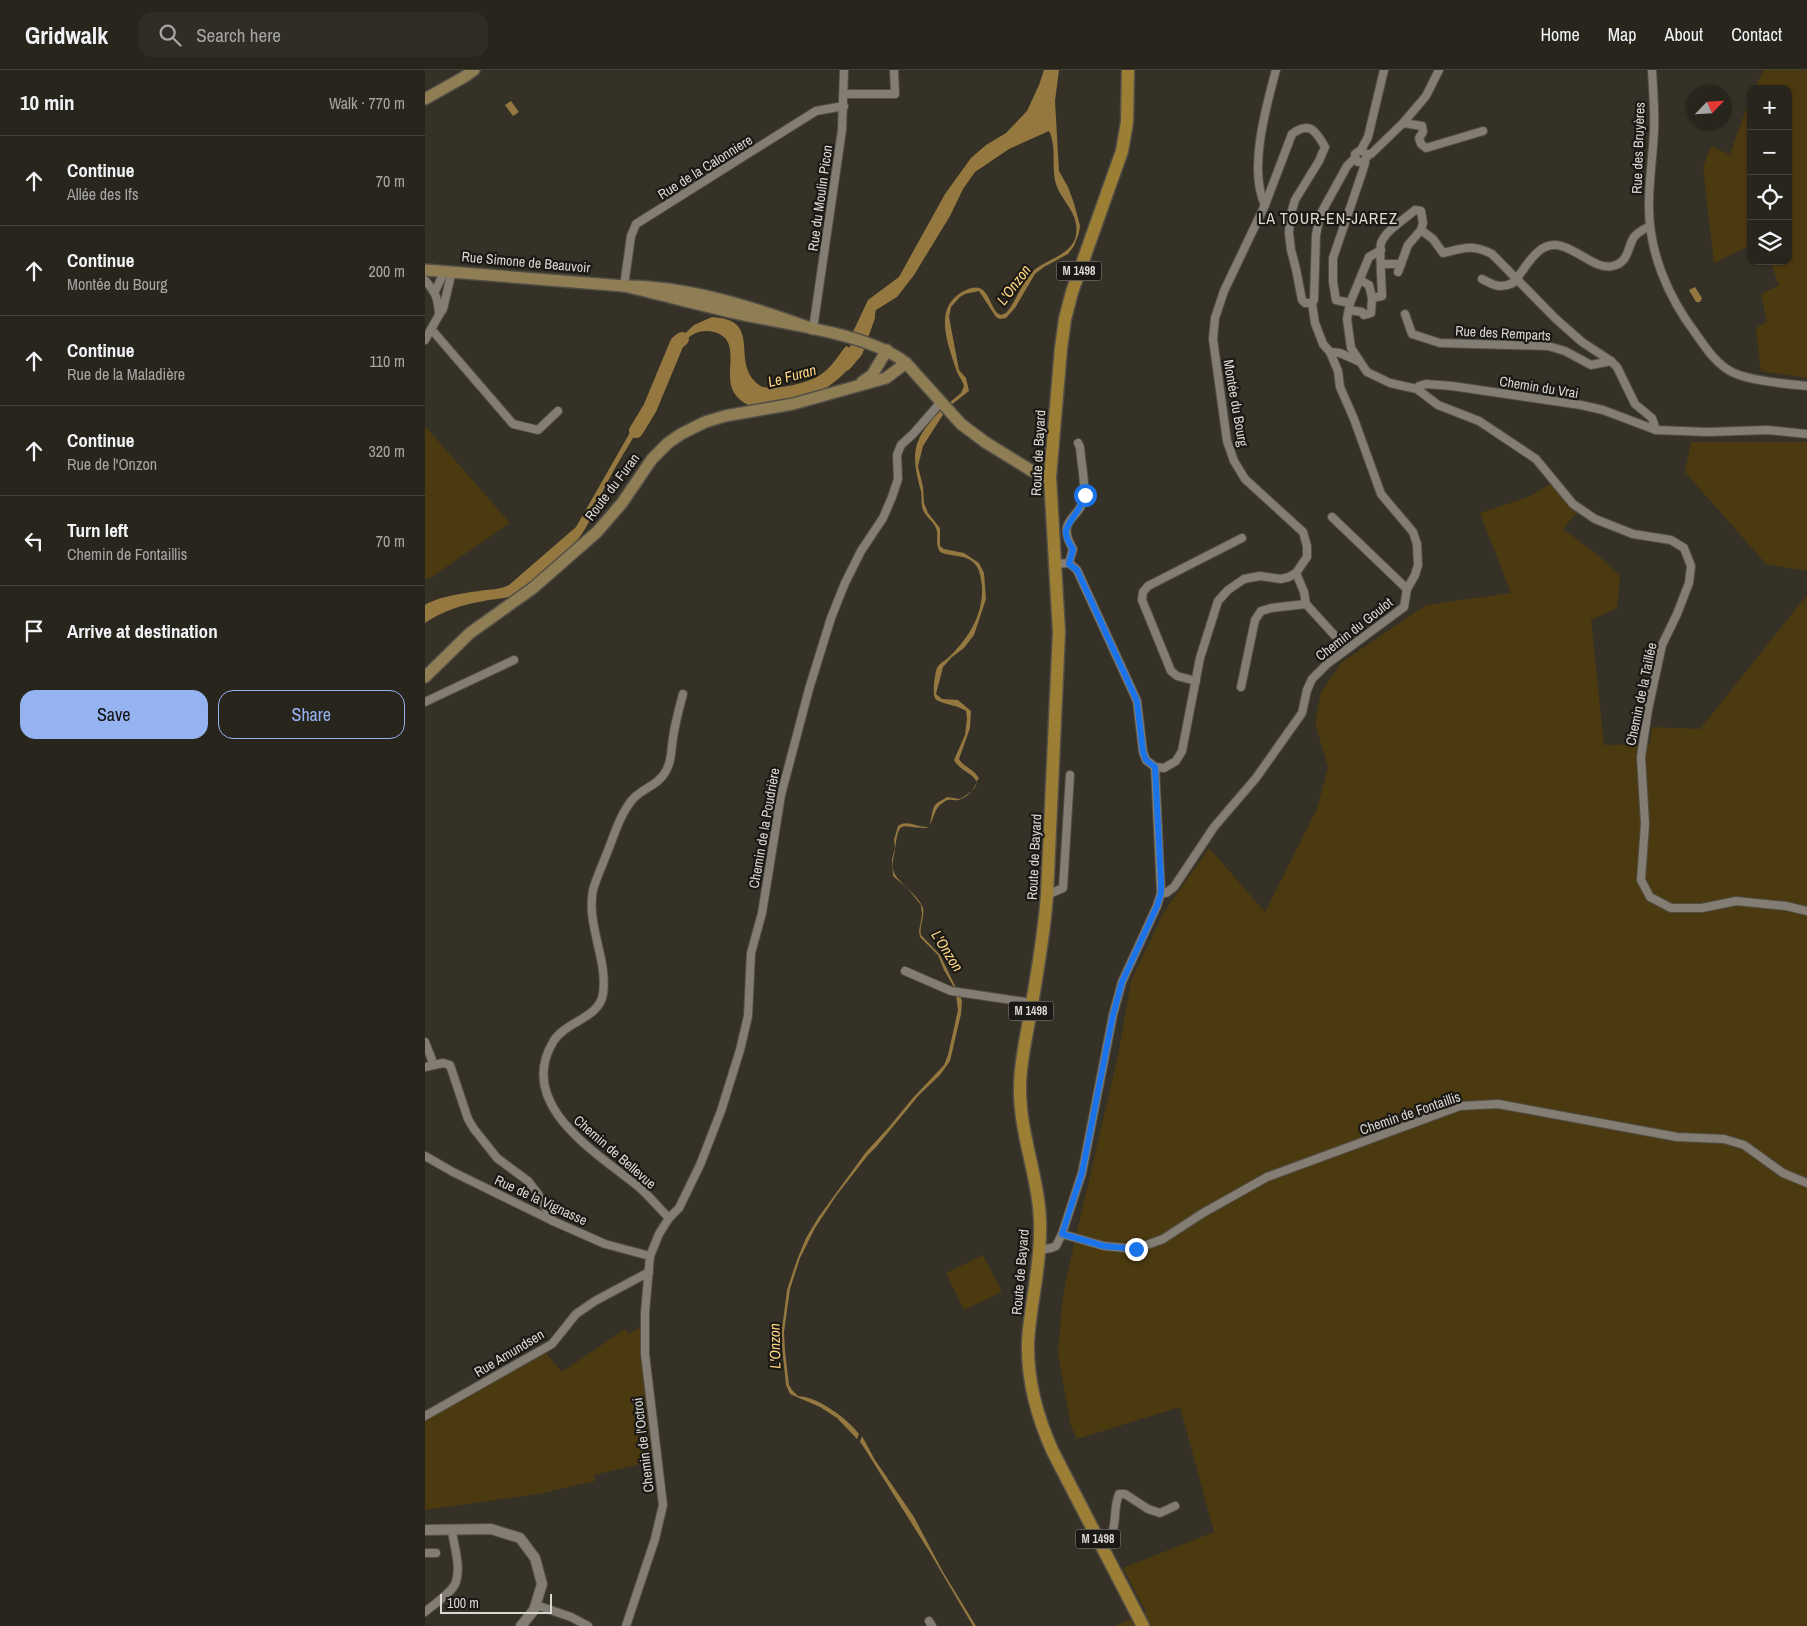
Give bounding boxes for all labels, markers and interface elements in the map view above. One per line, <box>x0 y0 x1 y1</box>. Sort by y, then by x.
search box <box>138 12 488 57</box>
text: Gridwalk <box>25 19 108 51</box>
icon: search <box>156 21 184 49</box>
text: Search here <box>196 22 281 48</box>
text: Home <box>1540 22 1580 47</box>
text: Map <box>1608 22 1637 47</box>
text: About <box>1665 22 1703 47</box>
text: Contact <box>1731 22 1782 47</box>
north arrow <box>1687 85 1732 130</box>
map controls <box>1747 85 1792 265</box>
button: + <box>1747 85 1792 130</box>
text: 10 min <box>20 88 75 117</box>
text: Walk · 770 m <box>329 92 405 114</box>
street label: Rue des Bruyères <box>1627 102 1649 194</box>
button: − <box>1747 130 1792 175</box>
street label: Rue de la Calonniere <box>654 131 756 203</box>
street label: Rue du Moulin Picon <box>804 144 836 252</box>
text: Continue <box>67 157 135 183</box>
icon: ahead <box>20 167 48 195</box>
text: 70 m <box>376 170 405 192</box>
button: locate <box>1747 175 1792 220</box>
text: Allée des Ifs <box>67 183 138 205</box>
district label: LA TOUR-EN-JAREZ <box>1258 207 1398 229</box>
button: layers <box>1747 220 1792 265</box>
text: Continue <box>67 247 135 273</box>
street label: Rue Simone de Beauvoir <box>461 247 591 277</box>
icon: ahead <box>20 257 48 285</box>
text: 200 m <box>369 260 405 282</box>
water label: L'Onzon <box>992 260 1036 309</box>
road number: M 1498 <box>1057 262 1101 280</box>
text: Montée du Bourg <box>67 273 168 295</box>
street label: Rue des Remparts <box>1455 322 1552 345</box>
text: Continue <box>67 337 135 363</box>
icon: ahead <box>20 347 48 375</box>
text: 110 m <box>369 350 405 372</box>
street label: Montée du Bourg <box>1219 358 1253 449</box>
water label: Le Furan <box>765 359 819 392</box>
text: Rue de la Maladière <box>67 363 185 385</box>
street label: Chemin du Vrai <box>1498 372 1580 402</box>
street label: Route de Bayard <box>1027 410 1049 496</box>
text: Continue <box>67 427 135 453</box>
icon: ahead <box>20 437 48 465</box>
text: 320 m <box>369 440 405 462</box>
street label: Route du Furan <box>581 450 643 524</box>
text: Rue de l'Onzon <box>67 453 157 475</box>
route start <box>1074 484 1097 507</box>
text: Turn left <box>67 517 128 543</box>
icon: left <box>20 527 48 555</box>
text: 70 m <box>376 530 405 552</box>
text: Chemin de Fontaillis <box>67 543 187 565</box>
street label: Chemin du Goulot <box>1312 593 1396 665</box>
icon: arrive <box>20 617 48 645</box>
text: Arrive at destination <box>67 618 218 644</box>
street label: Chemin de la Taillée <box>1621 641 1661 747</box>
button: Save <box>20 690 208 739</box>
button: Share <box>218 690 405 739</box>
street label: Chemin de la Poudrière <box>745 766 783 890</box>
street label: Route de Bayard <box>1023 814 1045 900</box>
water label: L'Onzon <box>926 926 968 976</box>
road number: M 1498 <box>1009 1001 1053 1020</box>
street label: Chemin de Fontaillis <box>1357 1087 1463 1139</box>
street label: Chemin de Bellevue <box>570 1111 660 1193</box>
street label: Rue de la Vignasse <box>492 1171 590 1229</box>
street label: Route de Bayard <box>1007 1228 1033 1316</box>
route end <box>1125 1238 1148 1261</box>
water label: L'Onzon <box>764 1323 785 1369</box>
street label: Rue Amundsen <box>471 1325 547 1381</box>
street label: Chemin de l'Octroi <box>628 1397 658 1493</box>
road number: M 1498 <box>1075 1530 1121 1548</box>
scale bar <box>440 1591 553 1614</box>
text: 100 m <box>447 1594 479 1612</box>

